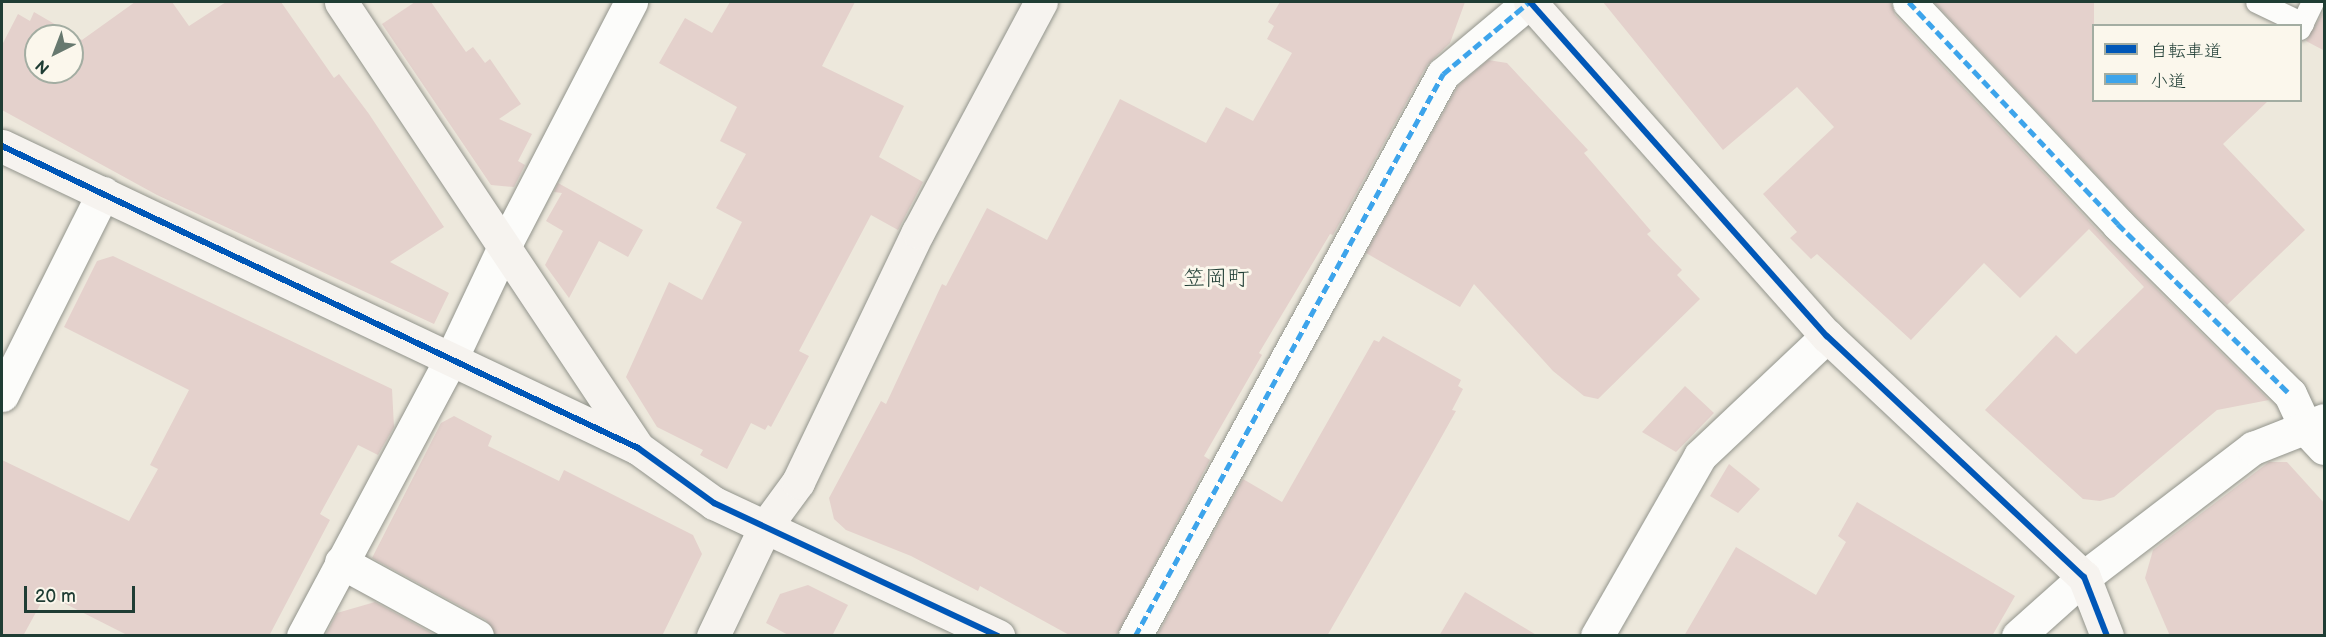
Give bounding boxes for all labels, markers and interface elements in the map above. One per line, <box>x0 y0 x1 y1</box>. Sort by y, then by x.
north arrow <box>24 24 84 84</box>
legend <box>2092 24 2302 102</box>
text: 自転車道 <box>2150 41 2222 62</box>
text: N <box>32 55 54 77</box>
text: 小道 <box>2150 71 2186 92</box>
district label: 笠岡町 <box>1183 266 1249 292</box>
scale bar <box>27 574 138 612</box>
text: 20 m <box>35 586 76 607</box>

